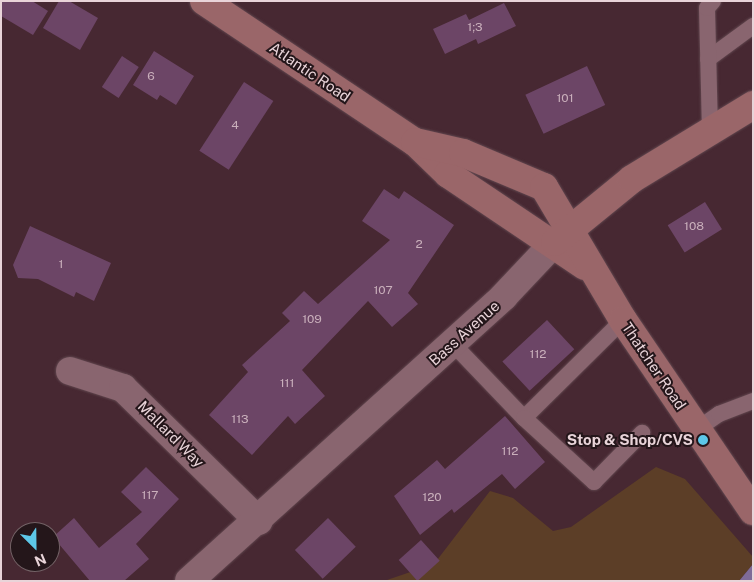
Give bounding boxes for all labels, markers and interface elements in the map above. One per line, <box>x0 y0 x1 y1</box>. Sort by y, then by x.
house number: 1;3 <box>467 21 483 35</box>
street label: Atlantic Road <box>266 38 354 106</box>
house number: 6 <box>147 70 155 84</box>
house number: 101 <box>556 92 574 106</box>
house number: 4 <box>231 119 239 133</box>
house number: 108 <box>684 220 704 234</box>
house number: 2 <box>415 238 423 252</box>
house number: 1 <box>59 258 63 272</box>
house number: 107 <box>373 284 393 298</box>
street label: Bass Avenue <box>425 297 503 369</box>
house number: 109 <box>302 313 322 327</box>
street label: Thatcher Road <box>618 319 690 413</box>
house number: 112 <box>530 348 546 362</box>
house number: 111 <box>280 377 294 391</box>
street label: Mallard Way <box>134 397 208 471</box>
house number: 113 <box>231 413 249 427</box>
place label: Stop & Shop/CVS <box>567 431 693 449</box>
marker: Stop & Shop/CVS <box>697 434 709 446</box>
house number: 112 <box>502 445 518 459</box>
house number: 117 <box>142 489 158 503</box>
house number: 120 <box>422 491 442 505</box>
north arrow <box>10 522 60 572</box>
text: N <box>32 550 49 569</box>

